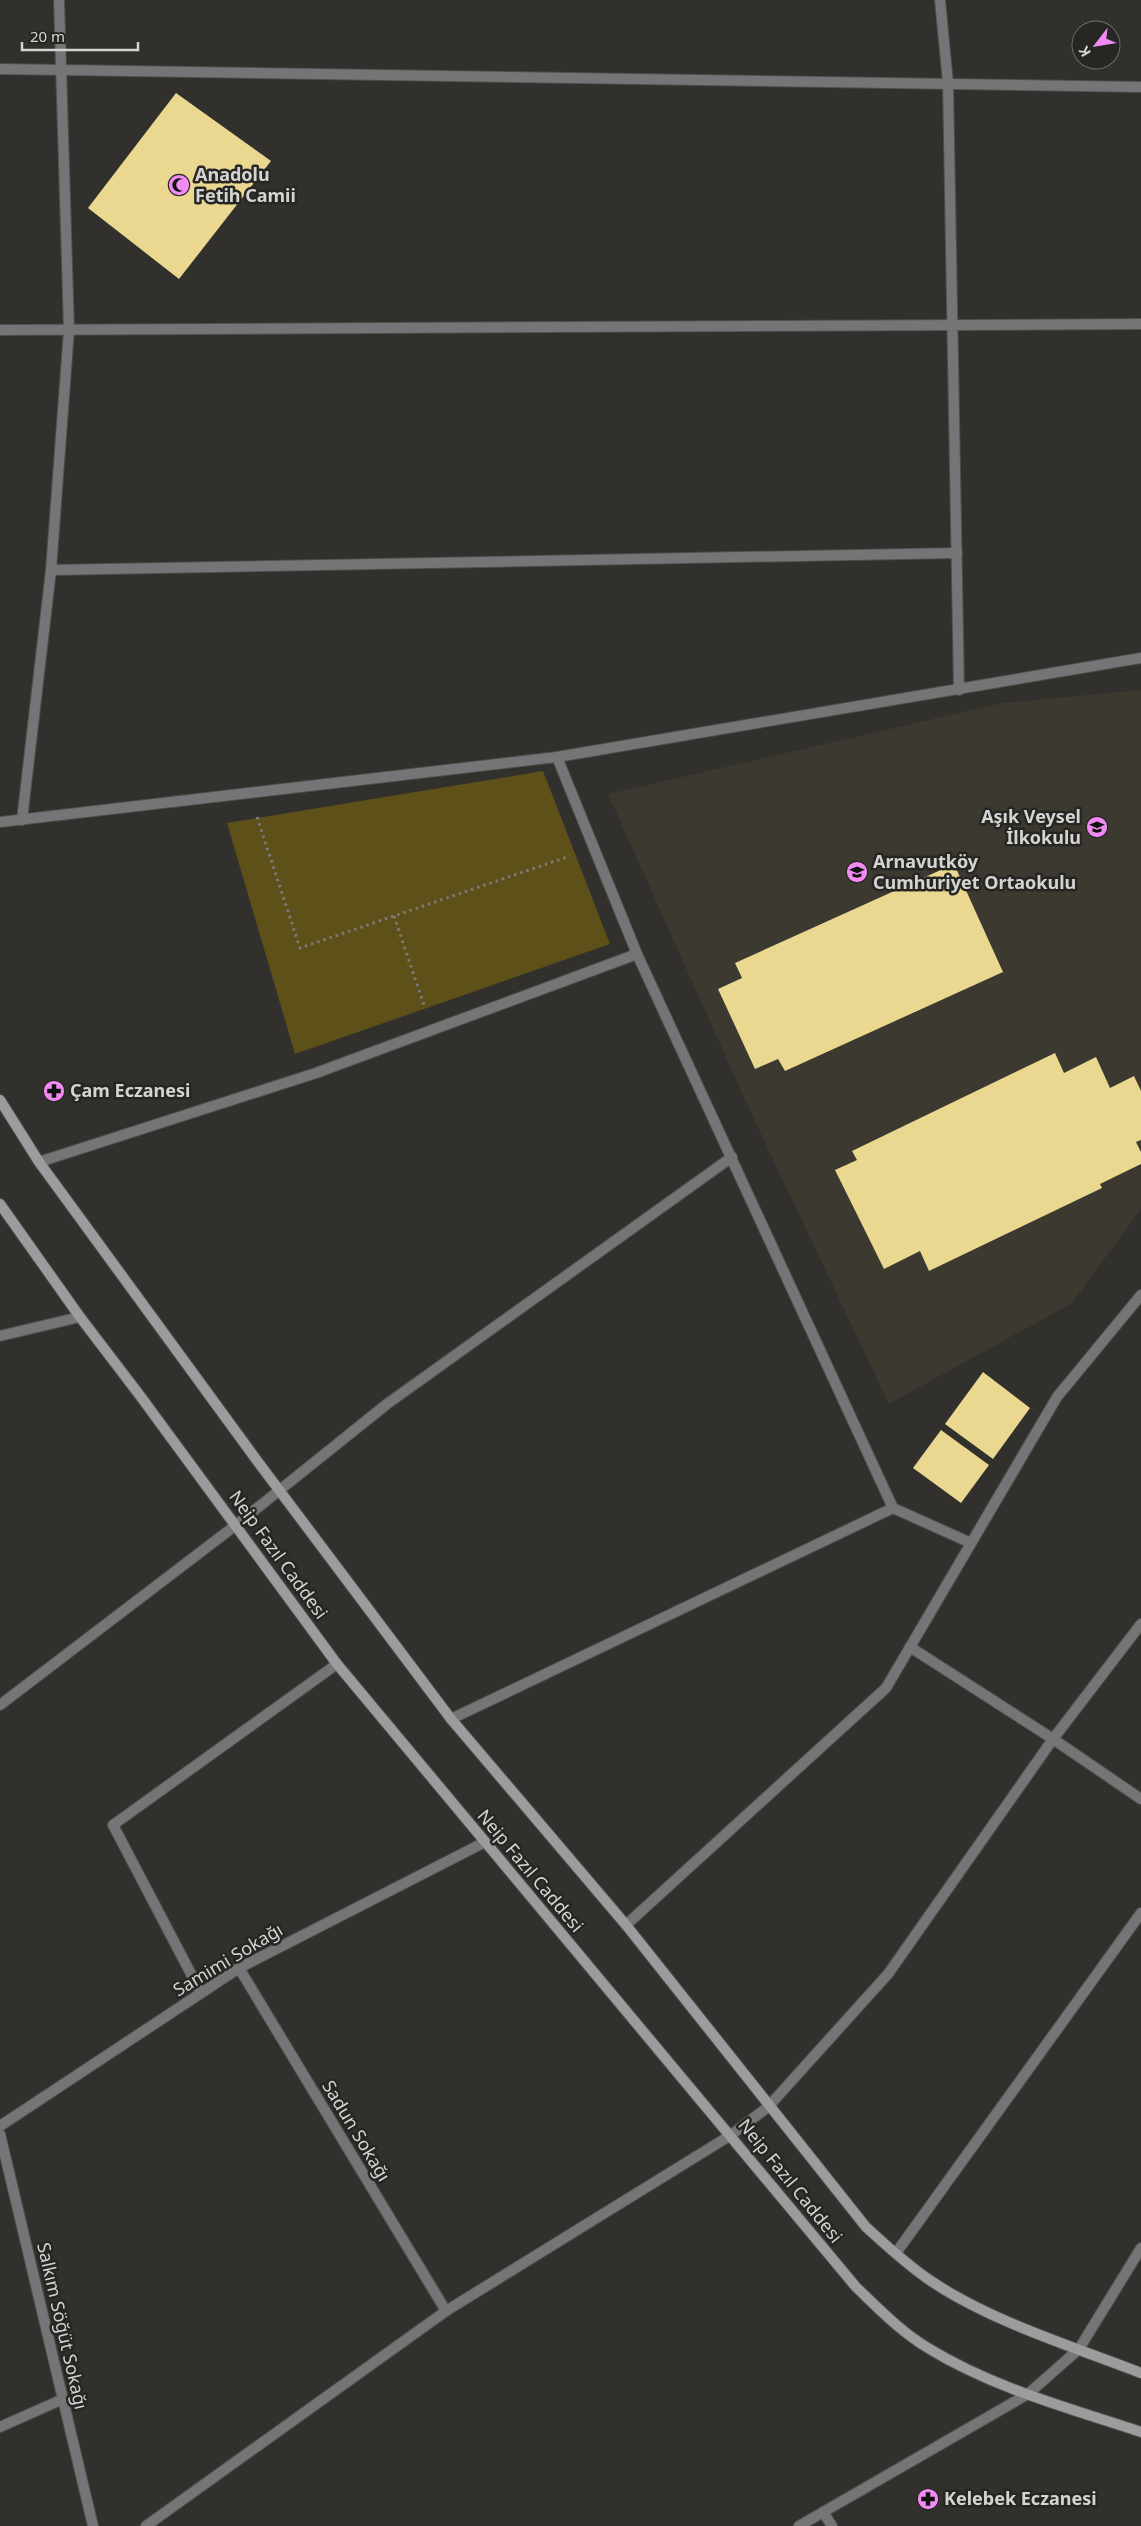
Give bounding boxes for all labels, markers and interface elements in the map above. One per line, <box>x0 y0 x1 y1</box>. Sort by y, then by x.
scale bar <box>22 20 139 52</box>
north arrow <box>1071 20 1121 70</box>
text: 20 m <box>30 26 65 46</box>
text: K <box>1074 42 1095 61</box>
place label: Anadolu Fetih Camii <box>195 162 296 207</box>
mosque icon: Anadolu Fetih Camii <box>167 173 191 197</box>
place label: Aşık Veysel İlkokulu <box>981 804 1081 849</box>
school or university icon: Aşık Veysel İlkokulu <box>1085 815 1109 839</box>
place label: Arnavutköy Cumhuriyet Ortaokulu <box>873 849 1076 894</box>
school or university icon: Arnavutköy Cumhuriyet Ortaokulu <box>845 860 869 884</box>
place label: Çam Eczanesi <box>70 1078 190 1102</box>
pharmacy icon: Çam Eczanesi <box>42 1079 66 1103</box>
street label: Neip Fazıl Caddesi <box>224 1485 334 1623</box>
street label: Neip Fazıl Caddesi <box>472 1804 589 1937</box>
street label: Samimi Sokağı <box>168 1917 287 2001</box>
street label: Sadun Sokağı <box>317 2075 397 2186</box>
street label: Neip Fazıl Caddesi <box>733 2113 848 2247</box>
street label: Salkım Söğüt Sokağı <box>32 2240 94 2412</box>
place label: Kelebek Eczanesi <box>944 2486 1097 2510</box>
pharmacy icon: Kelebek Eczanesi <box>916 2487 940 2511</box>

